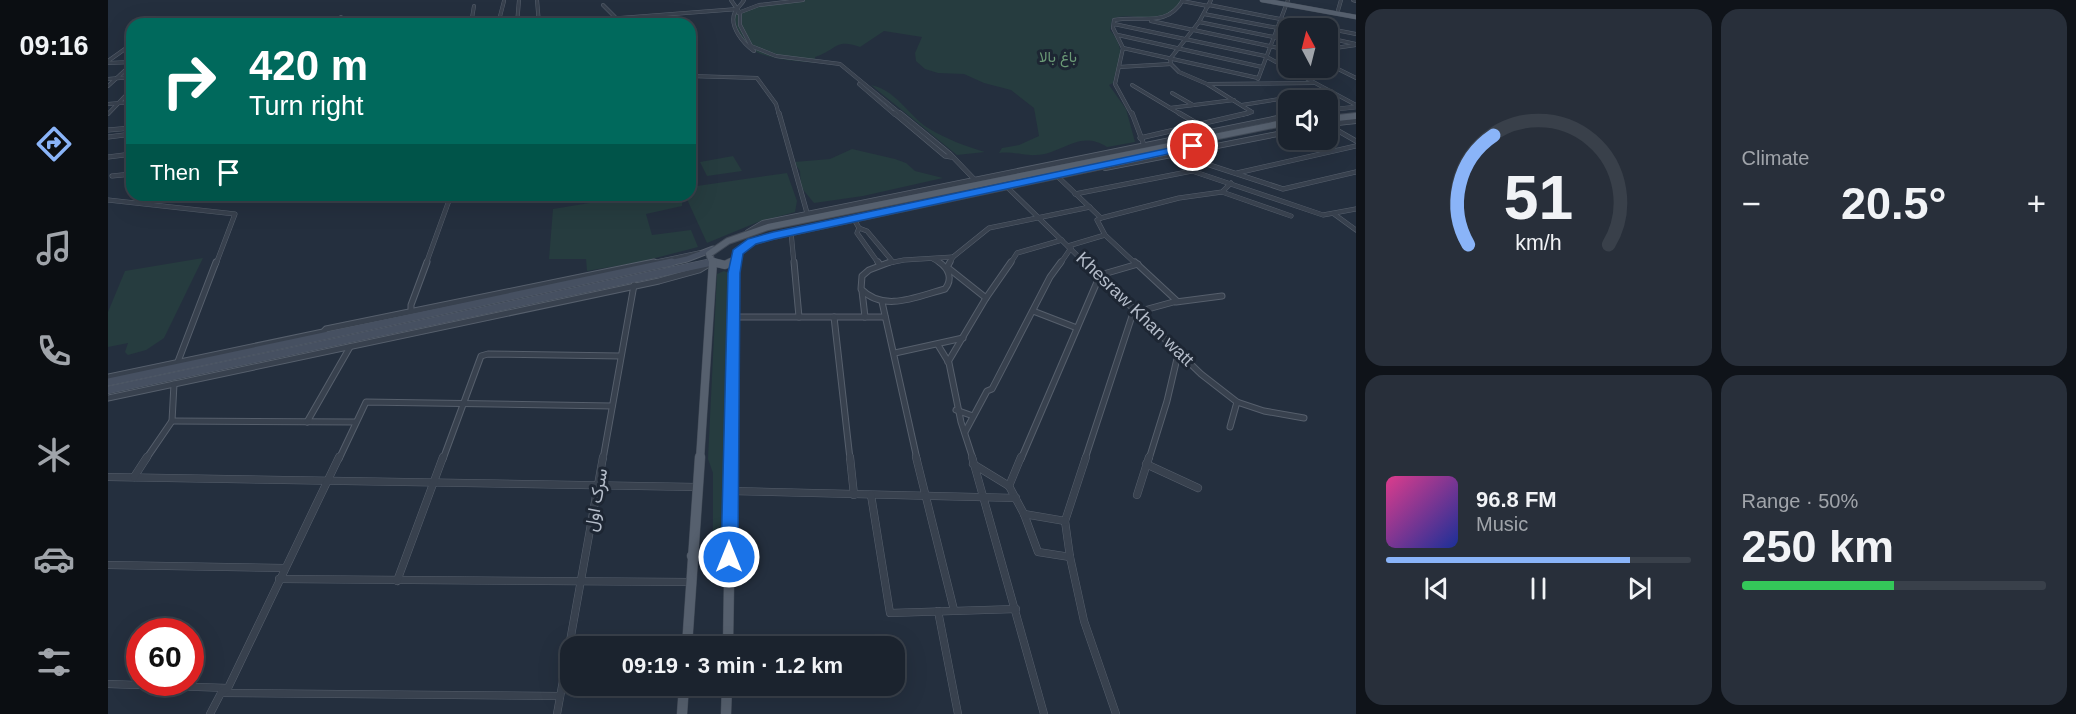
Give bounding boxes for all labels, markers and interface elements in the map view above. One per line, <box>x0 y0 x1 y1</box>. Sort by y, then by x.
north arrow <box>1278 18 1338 78</box>
map controls <box>1278 18 1338 150</box>
text: 09:16 <box>19 31 89 61</box>
icon: right <box>150 42 228 120</box>
text: 420 m <box>249 42 368 89</box>
park label: باغ بالا <box>1039 48 1077 68</box>
button: sound <box>1278 90 1338 150</box>
text: Turn right <box>249 91 364 121</box>
pin <box>1167 120 1218 171</box>
icon: directions <box>33 123 75 165</box>
icon: arrive <box>1176 129 1209 162</box>
text: Climate <box>1742 147 1809 169</box>
icon: arrive <box>212 156 245 189</box>
text: Then <box>150 160 200 185</box>
text: 51 <box>1504 163 1573 232</box>
text: 20.5° <box>1841 178 1947 229</box>
text: − <box>1742 185 1761 222</box>
text: + <box>2027 185 2046 222</box>
icon: music <box>33 227 75 269</box>
text: km/h <box>1515 231 1561 255</box>
street label: Khesraw Khan watt <box>1072 248 1198 370</box>
icon: phone <box>33 330 75 372</box>
icon: climate <box>33 434 75 476</box>
street label: سرک‌ اول <box>581 467 612 533</box>
text: 96.8 FM <box>1476 487 1557 512</box>
text: Range · 50% <box>1742 490 1858 512</box>
text: Music <box>1476 513 1528 535</box>
text: 250 km <box>1742 521 1894 572</box>
position arrow <box>697 525 761 589</box>
icon: car <box>33 538 75 580</box>
icon: previous <box>1420 572 1453 605</box>
icon: pause <box>1522 572 1555 605</box>
icon: next <box>1623 572 1656 605</box>
speed limit sign: 60 <box>126 618 204 696</box>
icon: filters <box>33 641 75 683</box>
text: 09:19 · 3 min · 1.2 km <box>622 653 843 678</box>

